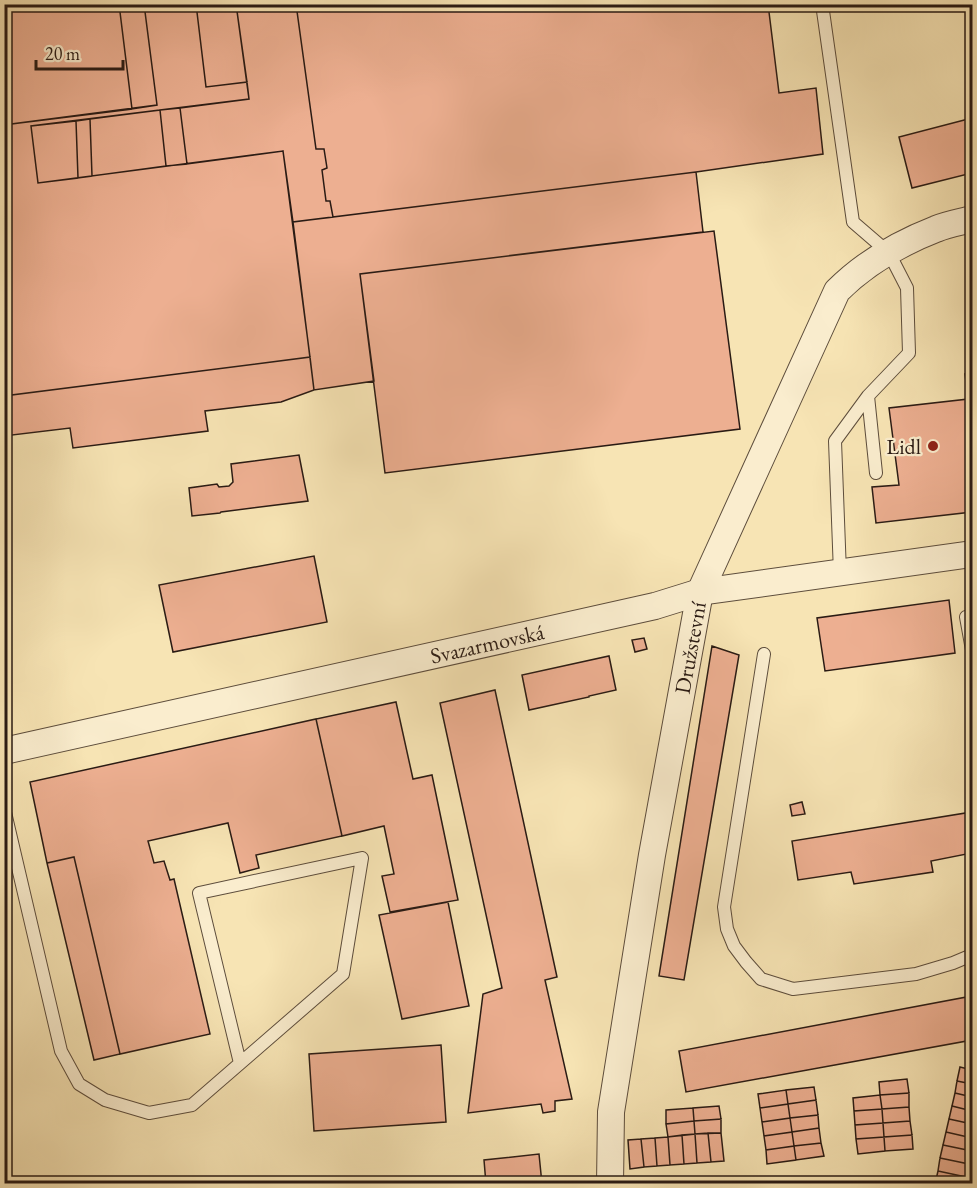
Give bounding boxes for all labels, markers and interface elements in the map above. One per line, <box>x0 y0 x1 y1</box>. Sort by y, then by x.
scale bar <box>36 33 123 71</box>
text: 20 m <box>45 42 80 65</box>
place label: Lidl <box>886 432 921 461</box>
marker: Lidl <box>926 439 940 453</box>
street label: Družstevní <box>668 599 713 696</box>
street label: Svazarmovská <box>428 617 547 671</box>

